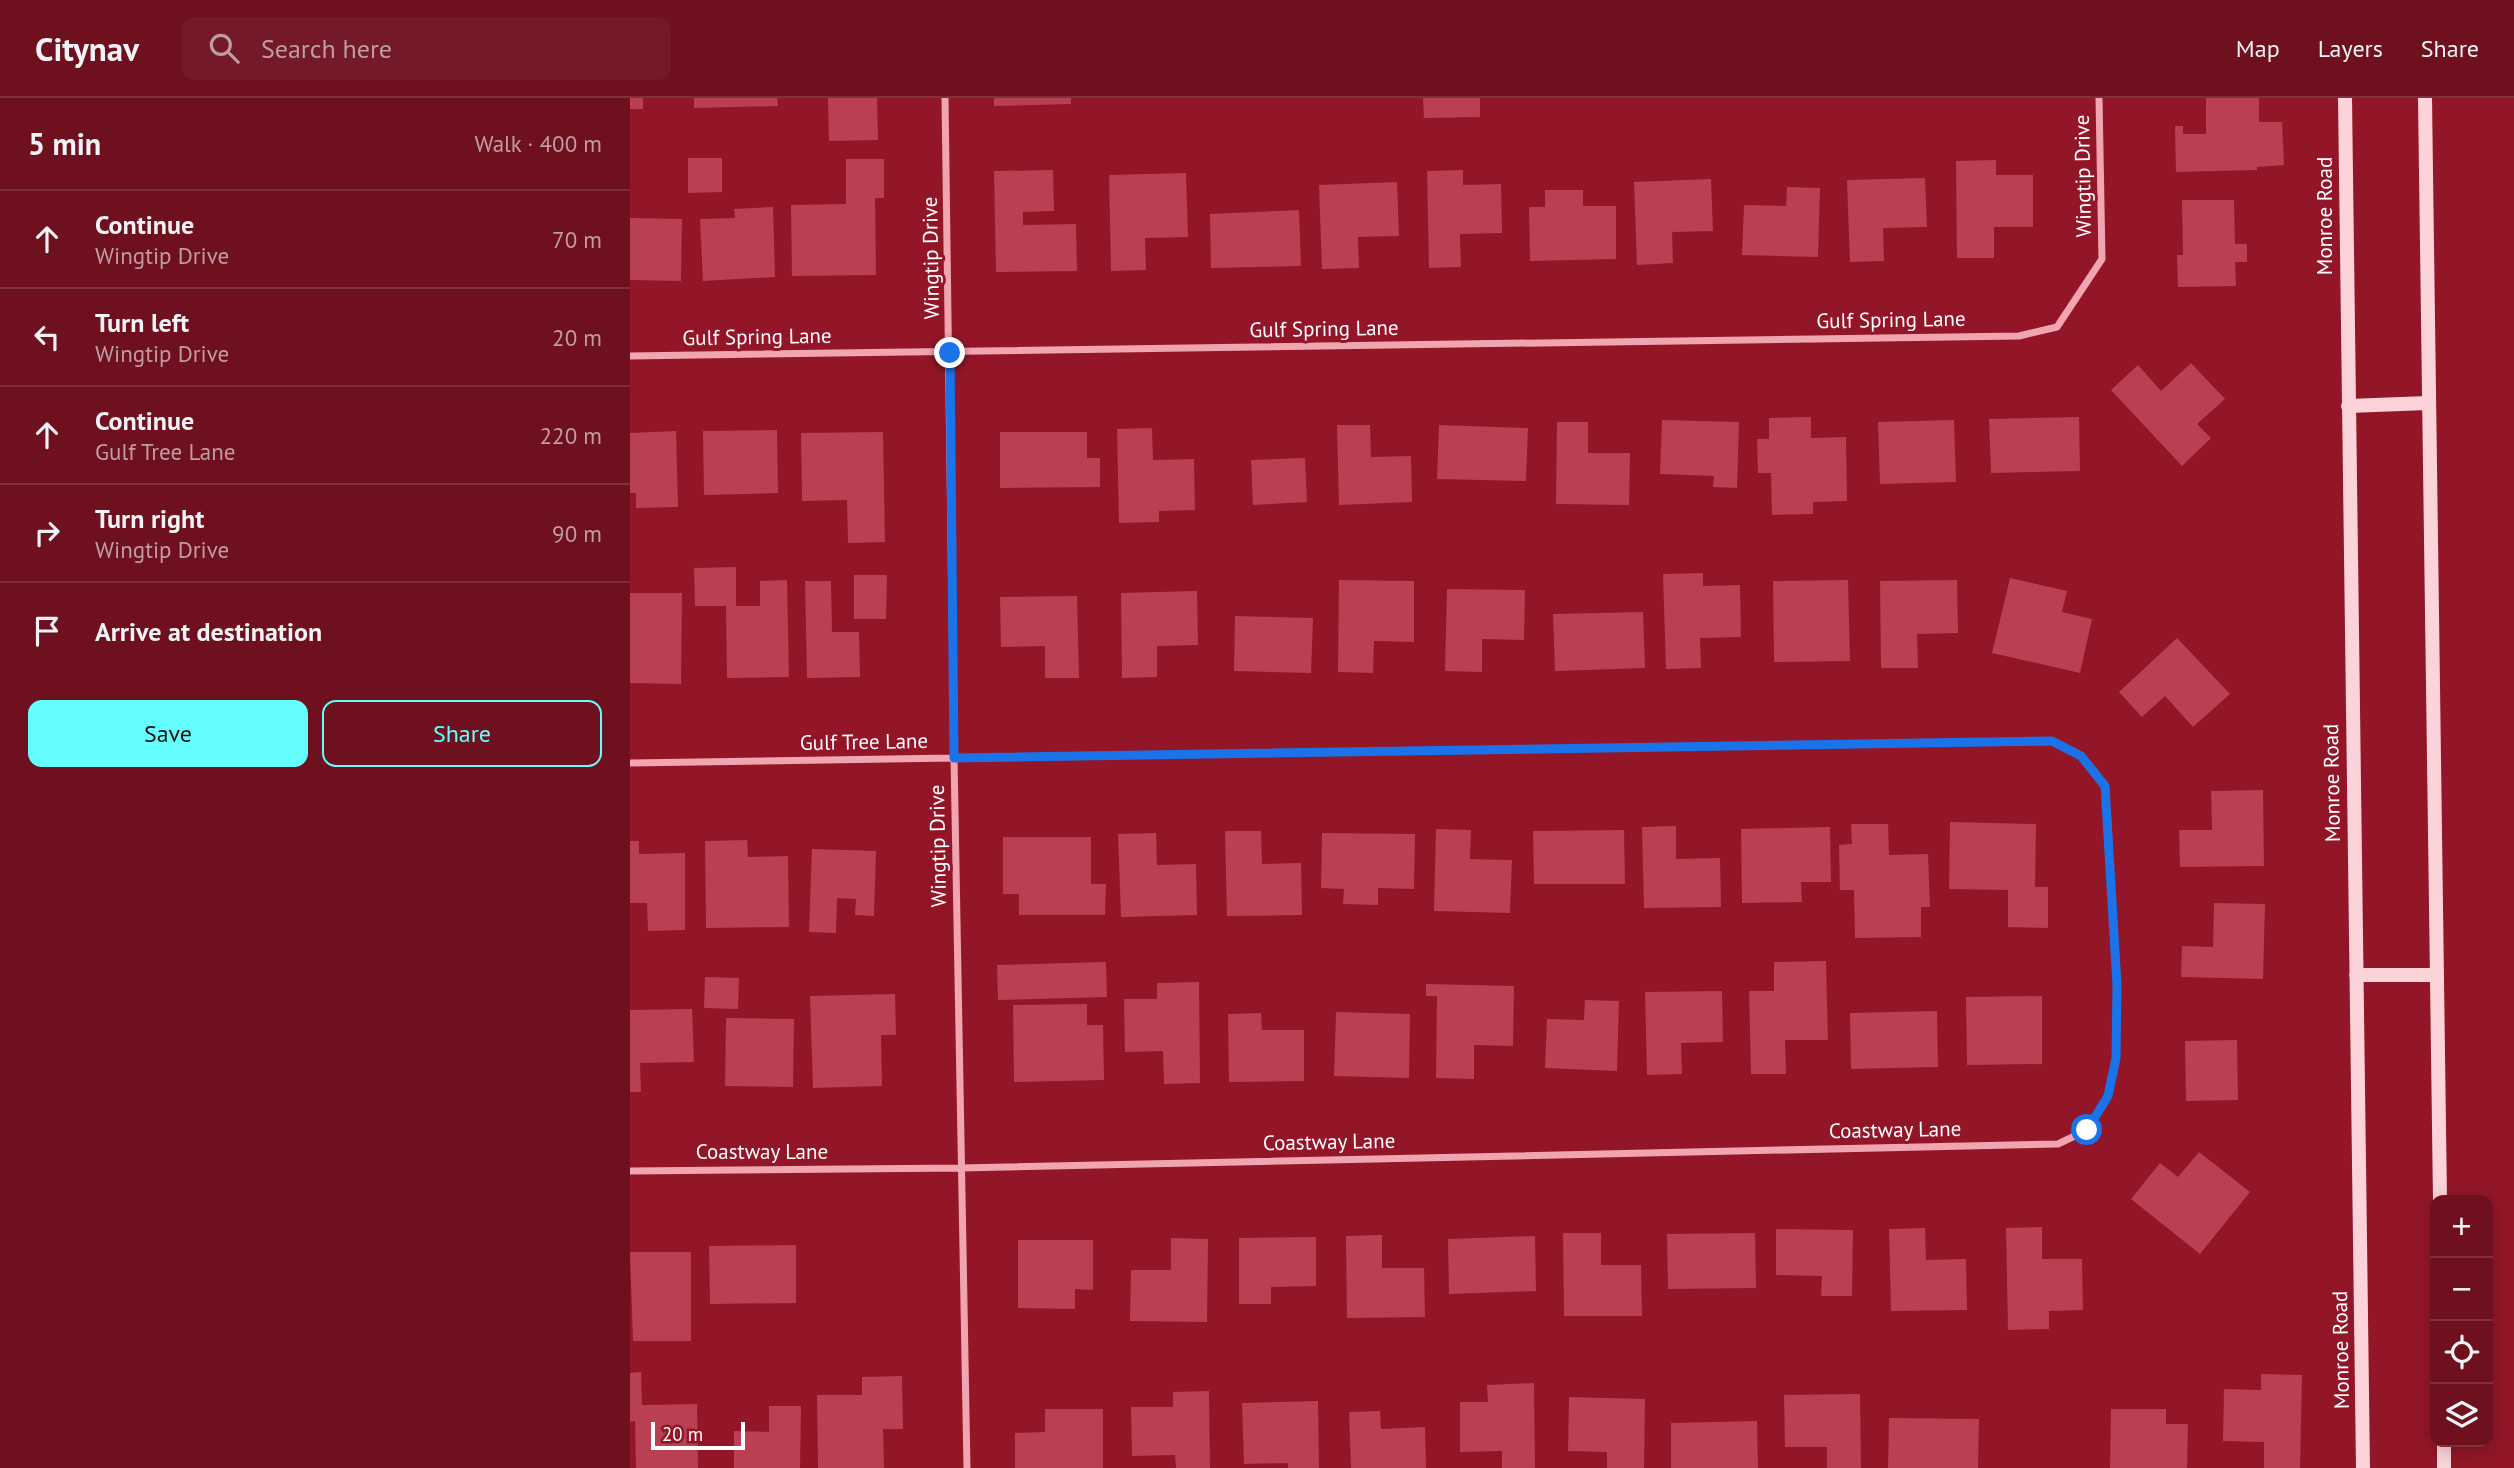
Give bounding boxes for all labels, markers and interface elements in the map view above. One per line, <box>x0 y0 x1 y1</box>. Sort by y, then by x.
search box <box>181 17 671 80</box>
text: Citynav <box>35 27 139 70</box>
icon: search <box>205 29 243 67</box>
text: Search here <box>261 32 392 65</box>
text: Map <box>2236 33 2280 64</box>
text: Layers <box>2318 33 2383 64</box>
text: Share <box>2421 33 2479 64</box>
street label: Wingtip Drive <box>2068 115 2097 238</box>
text: 5 min <box>28 124 101 163</box>
text: Walk · 400 m <box>475 129 602 158</box>
street label: Monroe Road <box>2311 157 2338 275</box>
street label: Wingtip Drive <box>916 197 945 320</box>
text: Continue <box>95 208 194 241</box>
icon: ahead <box>28 220 66 258</box>
text: 70 m <box>552 225 602 254</box>
text: Wingtip Drive <box>95 241 229 270</box>
street label: Gulf Spring Lane <box>1816 305 1966 334</box>
text: Turn left <box>95 306 189 339</box>
street label: Gulf Spring Lane <box>1249 314 1399 343</box>
icon: left <box>28 318 66 356</box>
street label: Gulf Spring Lane <box>682 322 832 351</box>
text: 20 m <box>552 323 602 352</box>
route end <box>934 337 965 368</box>
text: Wingtip Drive <box>95 339 229 368</box>
text: Continue <box>95 404 194 437</box>
icon: ahead <box>28 416 66 454</box>
text: 220 m <box>540 421 602 450</box>
text: Gulf Tree Lane <box>95 437 235 466</box>
text: Turn right <box>95 502 204 535</box>
icon: right <box>28 514 66 552</box>
text: 90 m <box>552 519 602 548</box>
text: Wingtip Drive <box>95 535 229 564</box>
icon: arrive <box>28 612 66 650</box>
text: Arrive at destination <box>95 615 322 648</box>
button: Save <box>28 700 308 767</box>
button: Share <box>322 700 602 767</box>
street label: Monroe Road <box>2317 724 2346 842</box>
street label: Gulf Tree Lane <box>800 727 928 756</box>
street label: Wingtip Drive <box>923 785 952 908</box>
route start <box>2071 1114 2102 1145</box>
street label: Coastway Lane <box>1829 1115 1961 1144</box>
street label: Coastway Lane <box>1263 1127 1395 1156</box>
street label: Coastway Lane <box>696 1138 828 1165</box>
map controls <box>2430 1195 2493 1447</box>
button: + <box>2430 1195 2493 1258</box>
button: − <box>2430 1258 2493 1321</box>
street label: Monroe Road <box>2326 1291 2355 1409</box>
button: locate <box>2430 1321 2493 1384</box>
button: layers <box>2430 1384 2493 1447</box>
scale bar <box>651 1419 746 1451</box>
text: 20 m <box>662 1422 703 1446</box>

